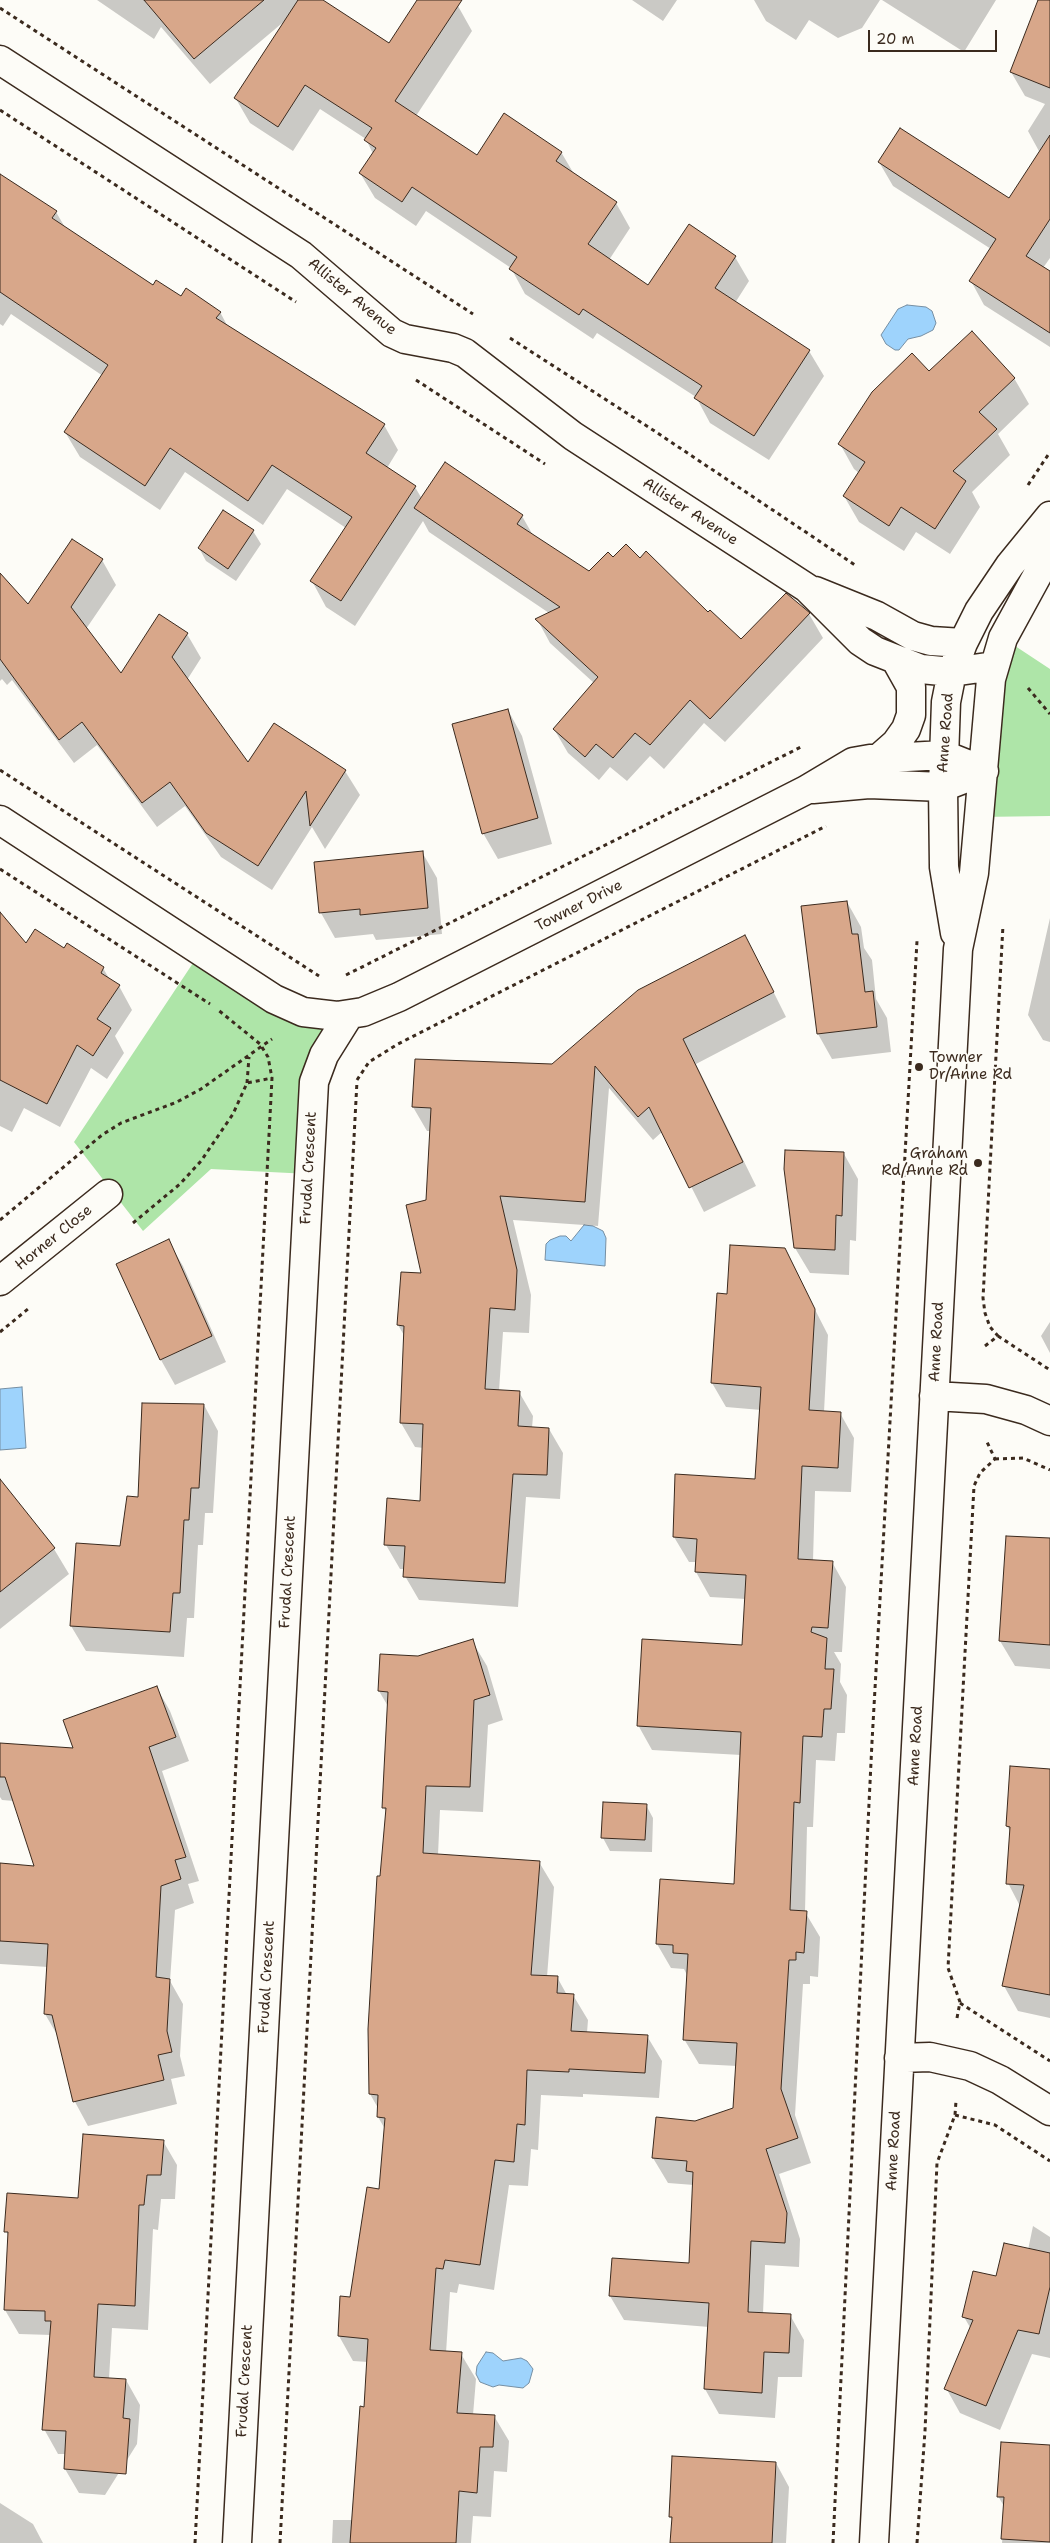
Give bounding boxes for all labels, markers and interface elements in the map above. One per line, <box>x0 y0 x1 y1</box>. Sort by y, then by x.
scale bar <box>870 20 999 52</box>
text: 20 m <box>876 29 915 49</box>
street label: Allister Avenue <box>304 255 400 339</box>
street label: Allister Avenue <box>639 474 741 550</box>
street label: Anne Road <box>934 692 958 774</box>
street label: Towner Drive <box>532 876 626 936</box>
place label: Towner Dr/Anne Rd <box>929 1049 1012 1084</box>
marker: Towner Dr/Anne Rd <box>913 1061 925 1073</box>
street label: Frudal Crescent <box>297 1111 321 1225</box>
place label: Graham Rd/Anne Rd <box>881 1145 968 1180</box>
marker: Graham Rd/Anne Rd <box>972 1157 984 1169</box>
street label: Horner Close <box>12 1201 96 1275</box>
street label: Anne Road <box>926 1301 948 1383</box>
street label: Frudal Crescent <box>276 1515 300 1629</box>
street label: Anne Road <box>905 1705 927 1787</box>
street label: Frudal Crescent <box>255 1920 279 2034</box>
street label: Anne Road <box>883 2110 905 2192</box>
street label: Frudal Crescent <box>233 2324 257 2438</box>

